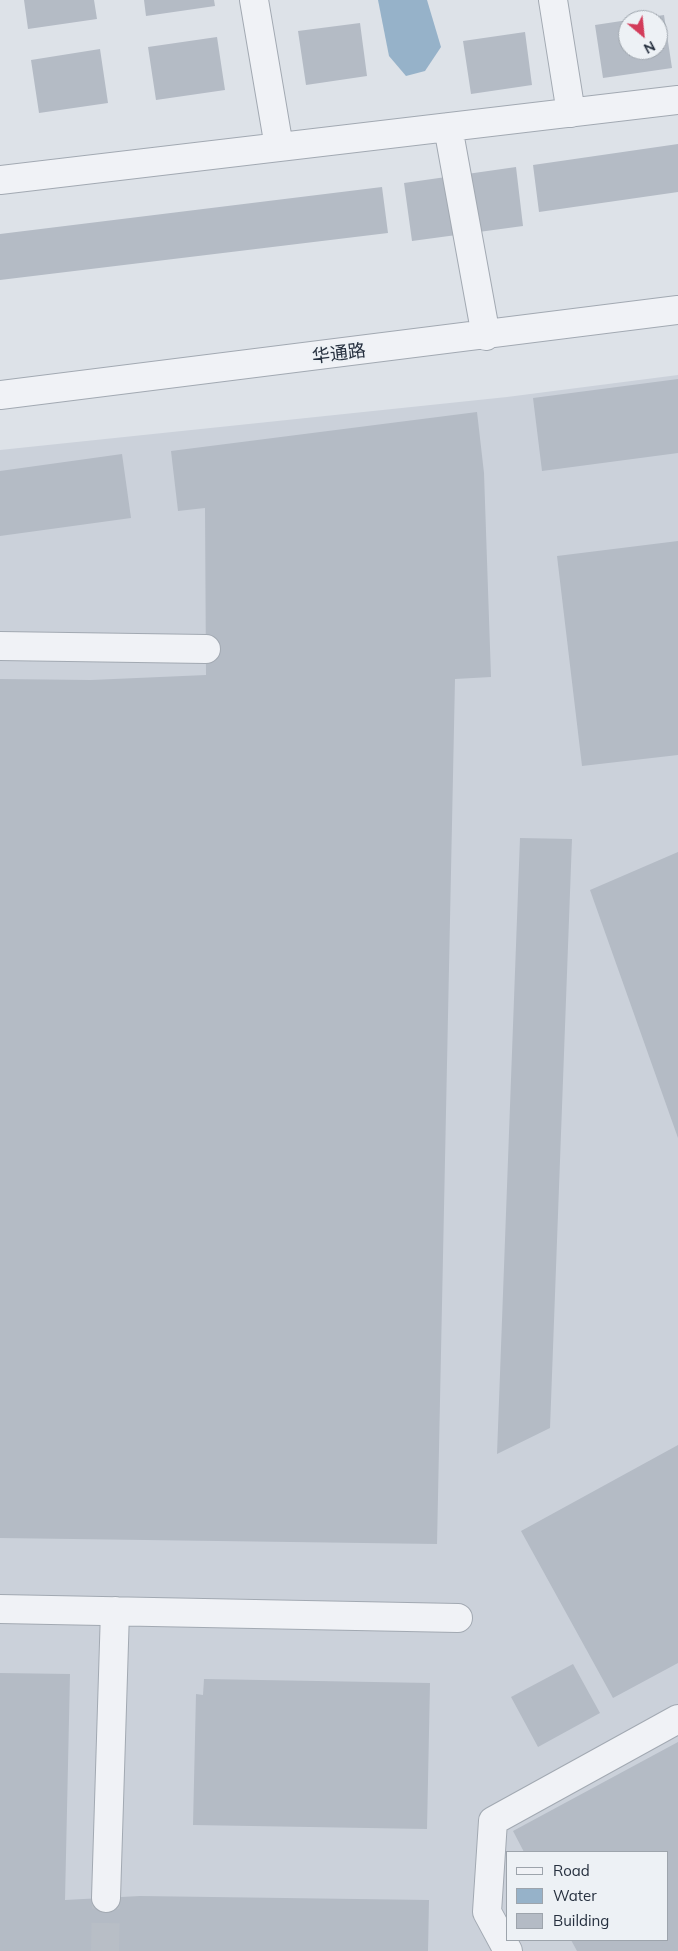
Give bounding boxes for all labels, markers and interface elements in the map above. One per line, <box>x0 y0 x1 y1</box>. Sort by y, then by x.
north arrow <box>618 10 668 60</box>
text: N <box>641 37 658 58</box>
street label: 华通路 <box>311 340 367 368</box>
legend <box>506 1851 668 1941</box>
text: Road <box>553 1861 590 1880</box>
text: Water <box>553 1886 597 1905</box>
text: Building <box>553 1911 609 1930</box>

